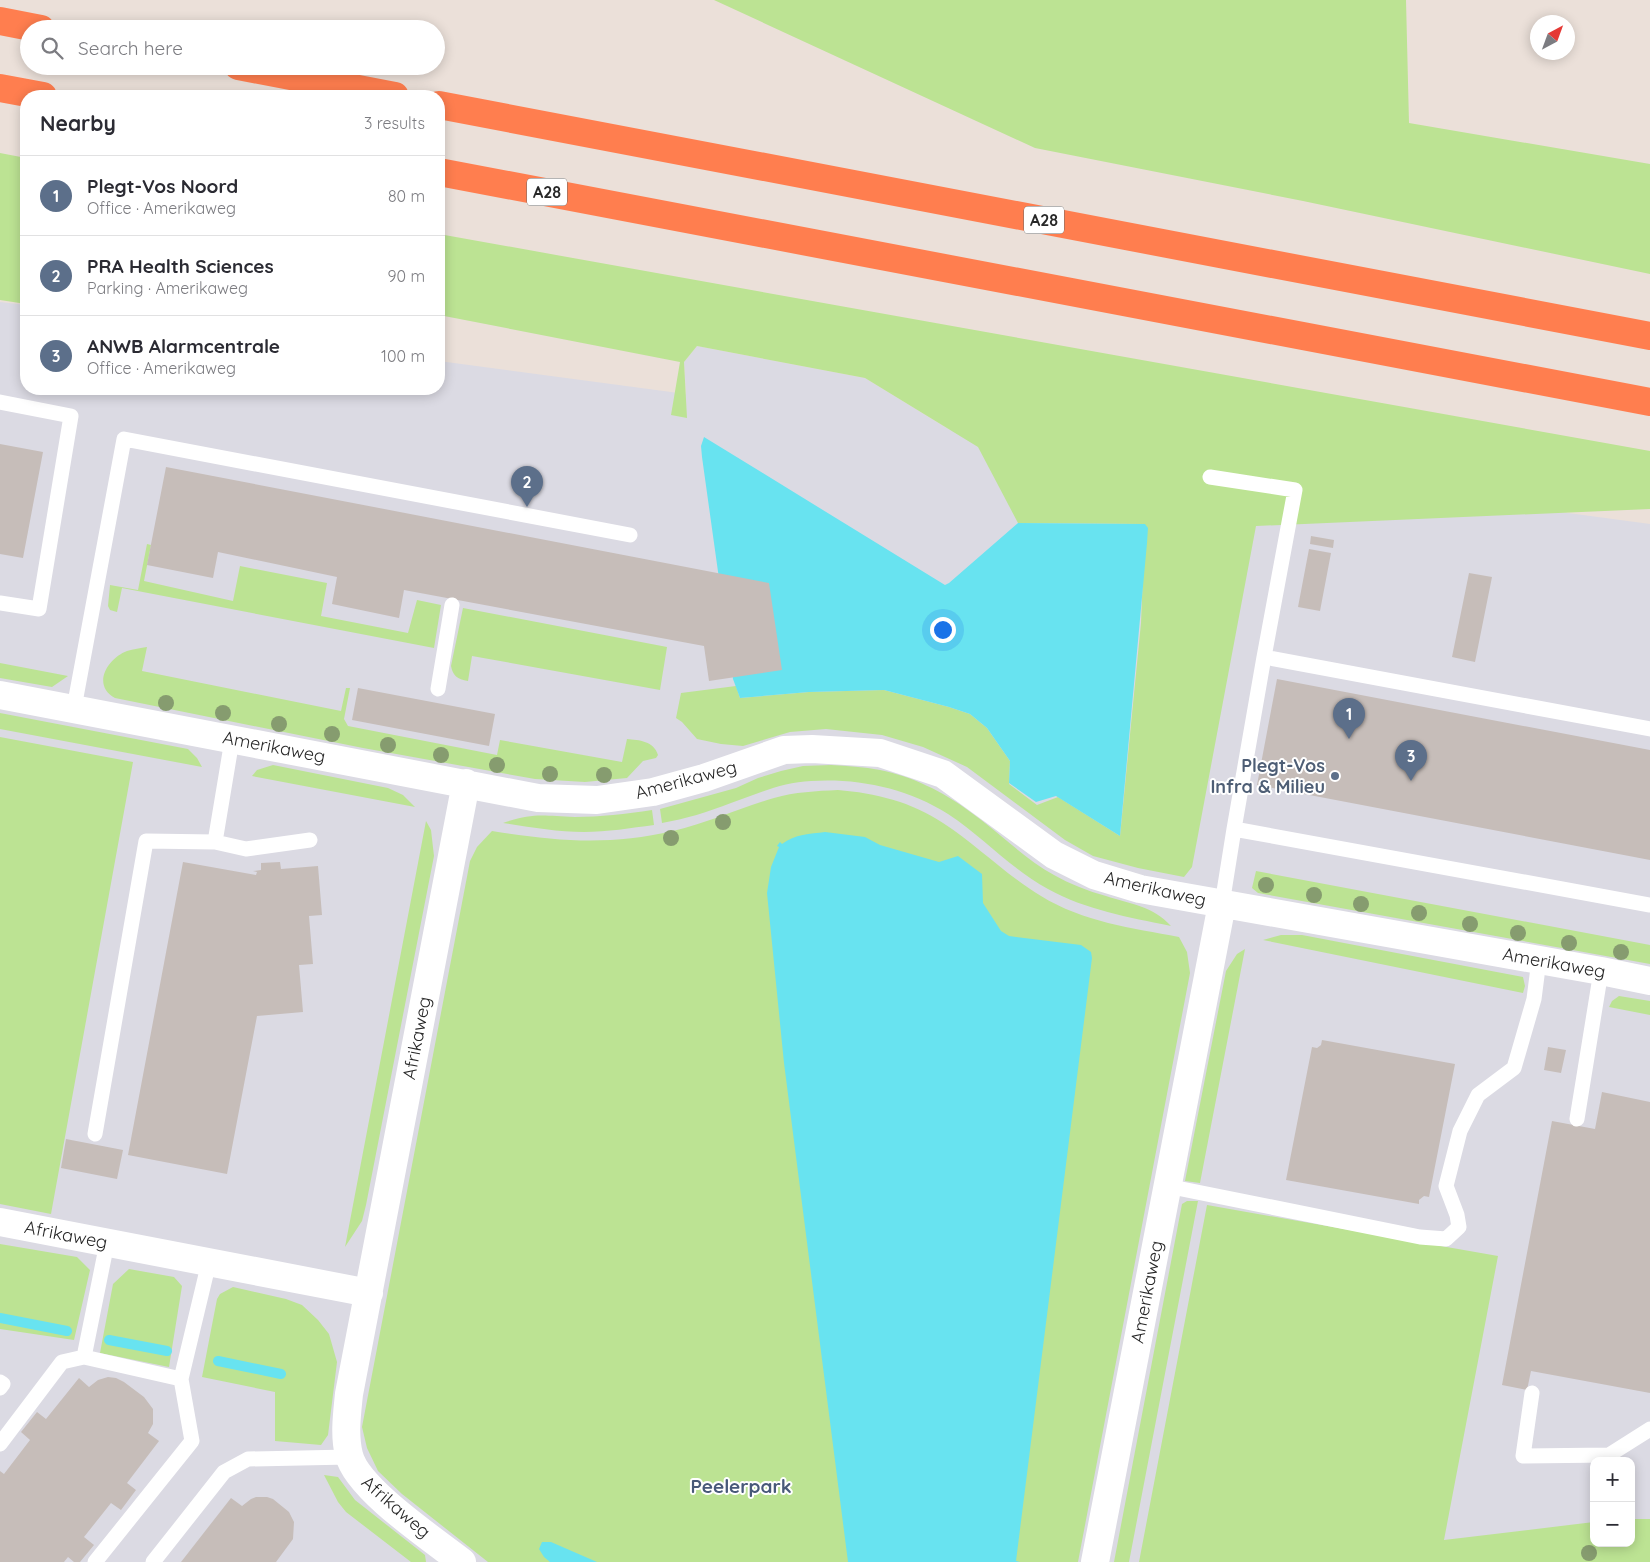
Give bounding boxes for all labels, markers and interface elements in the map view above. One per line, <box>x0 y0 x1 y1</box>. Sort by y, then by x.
north arrow <box>1530 15 1575 60</box>
search box <box>20 20 445 75</box>
icon: search <box>38 34 66 62</box>
text: Search here <box>78 36 183 60</box>
text: Nearby <box>40 110 116 136</box>
text: 3 results <box>364 113 425 133</box>
text: Plegt-Vos Noord <box>87 174 238 198</box>
road number: A28 <box>527 178 567 206</box>
text: 1 <box>53 186 59 206</box>
text: 80 m <box>388 186 425 206</box>
text: Office · Amerikaweg <box>87 198 236 218</box>
road number: A28 <box>1024 206 1064 234</box>
text: PRA Health Sciences <box>87 254 274 278</box>
text: 2 <box>51 266 61 286</box>
text: 90 m <box>388 266 425 286</box>
text: Parking · Amerikaweg <box>87 278 248 298</box>
text: ANWB Alarmcentrale <box>87 334 280 358</box>
text: 3 <box>52 346 60 366</box>
text: 100 m <box>381 346 425 366</box>
text: Office · Amerikaweg <box>87 358 236 378</box>
pin: 2 <box>511 466 543 507</box>
your location <box>930 617 956 643</box>
pin: 1 <box>1333 698 1365 739</box>
street label: Amerikaweg <box>221 725 327 768</box>
pin: 3 <box>1395 740 1427 781</box>
place label: Plegt-Vos Infra & Milieu <box>1210 754 1325 798</box>
street label: Amerikaweg <box>633 755 739 804</box>
marker: Plegt-Vos Infra & Milieu <box>1329 770 1341 782</box>
street label: Amerikaweg <box>1102 866 1208 911</box>
street label: Amerikaweg <box>1501 942 1607 983</box>
street label: Afrikaweg <box>397 994 436 1081</box>
street label: Afrikaweg <box>23 1215 110 1254</box>
street label: Amerikaweg <box>1125 1239 1168 1345</box>
map controls <box>1590 1457 1635 1547</box>
button: + <box>1590 1457 1635 1502</box>
street label: Afrikaweg <box>357 1470 436 1543</box>
district label: Peelerpark <box>690 1474 792 1498</box>
button: − <box>1590 1502 1635 1547</box>

